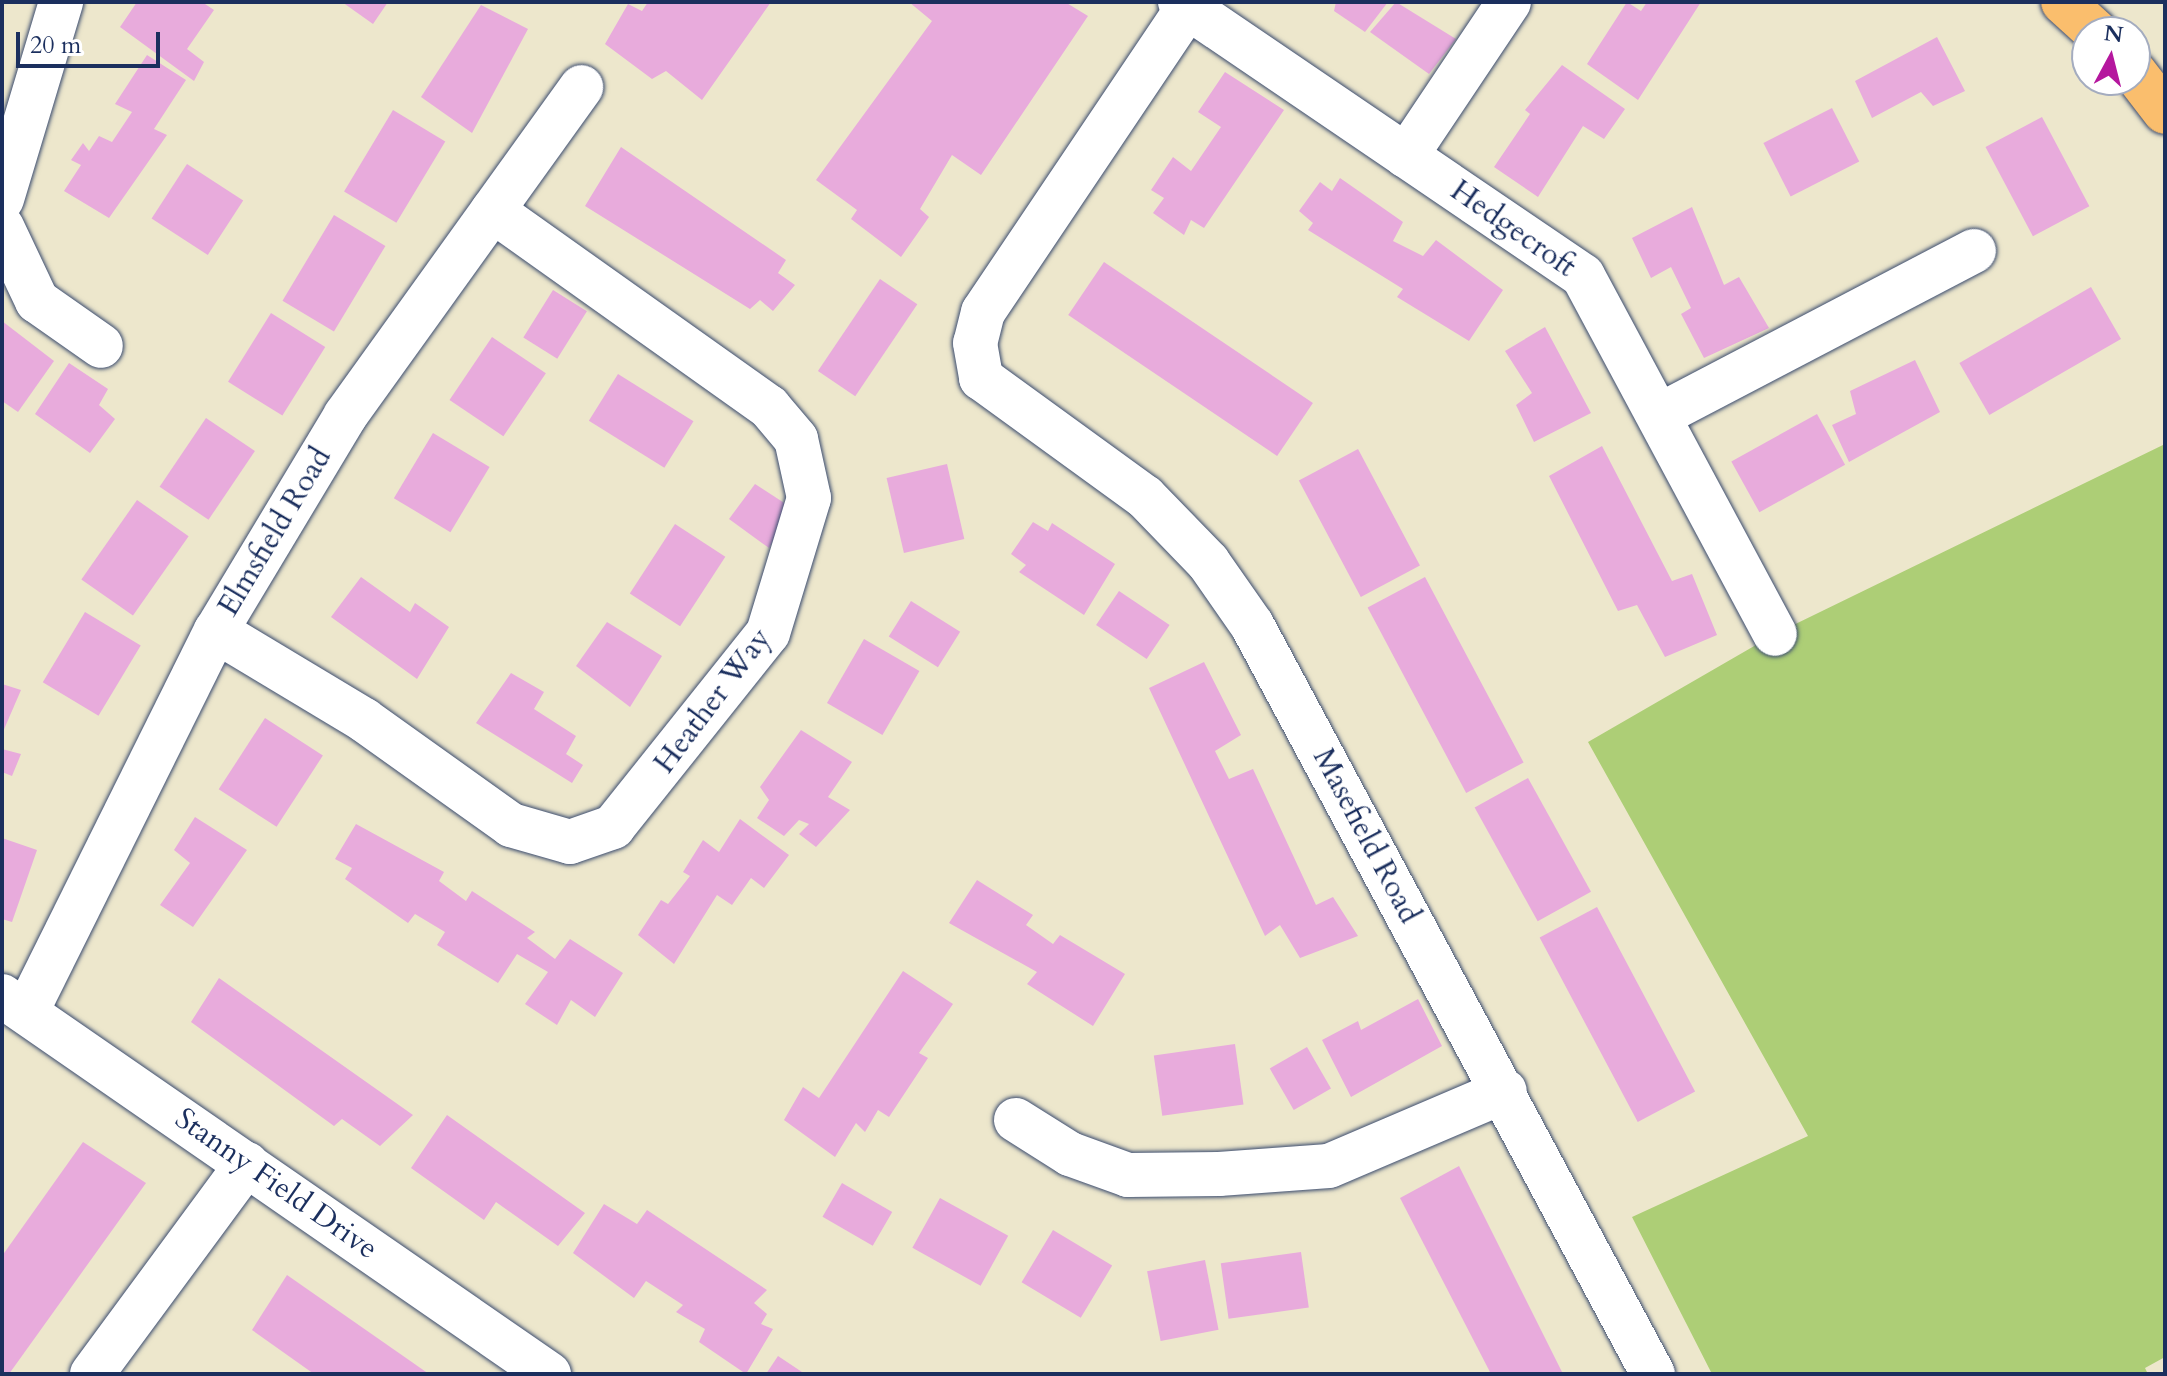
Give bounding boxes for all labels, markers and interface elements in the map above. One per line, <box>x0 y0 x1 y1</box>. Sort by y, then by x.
scale bar <box>20 16 164 66</box>
north arrow <box>2071 16 2151 96</box>
text: N <box>2102 18 2125 50</box>
text: 20 m <box>30 29 81 62</box>
street label: Hedgecroft <box>1443 173 1583 285</box>
street label: Elmsfield Road <box>211 441 339 623</box>
street label: Heather Way <box>647 621 779 781</box>
street label: Masefield Road <box>1305 742 1427 930</box>
street label: Stanny Field Drive <box>168 1101 384 1267</box>

